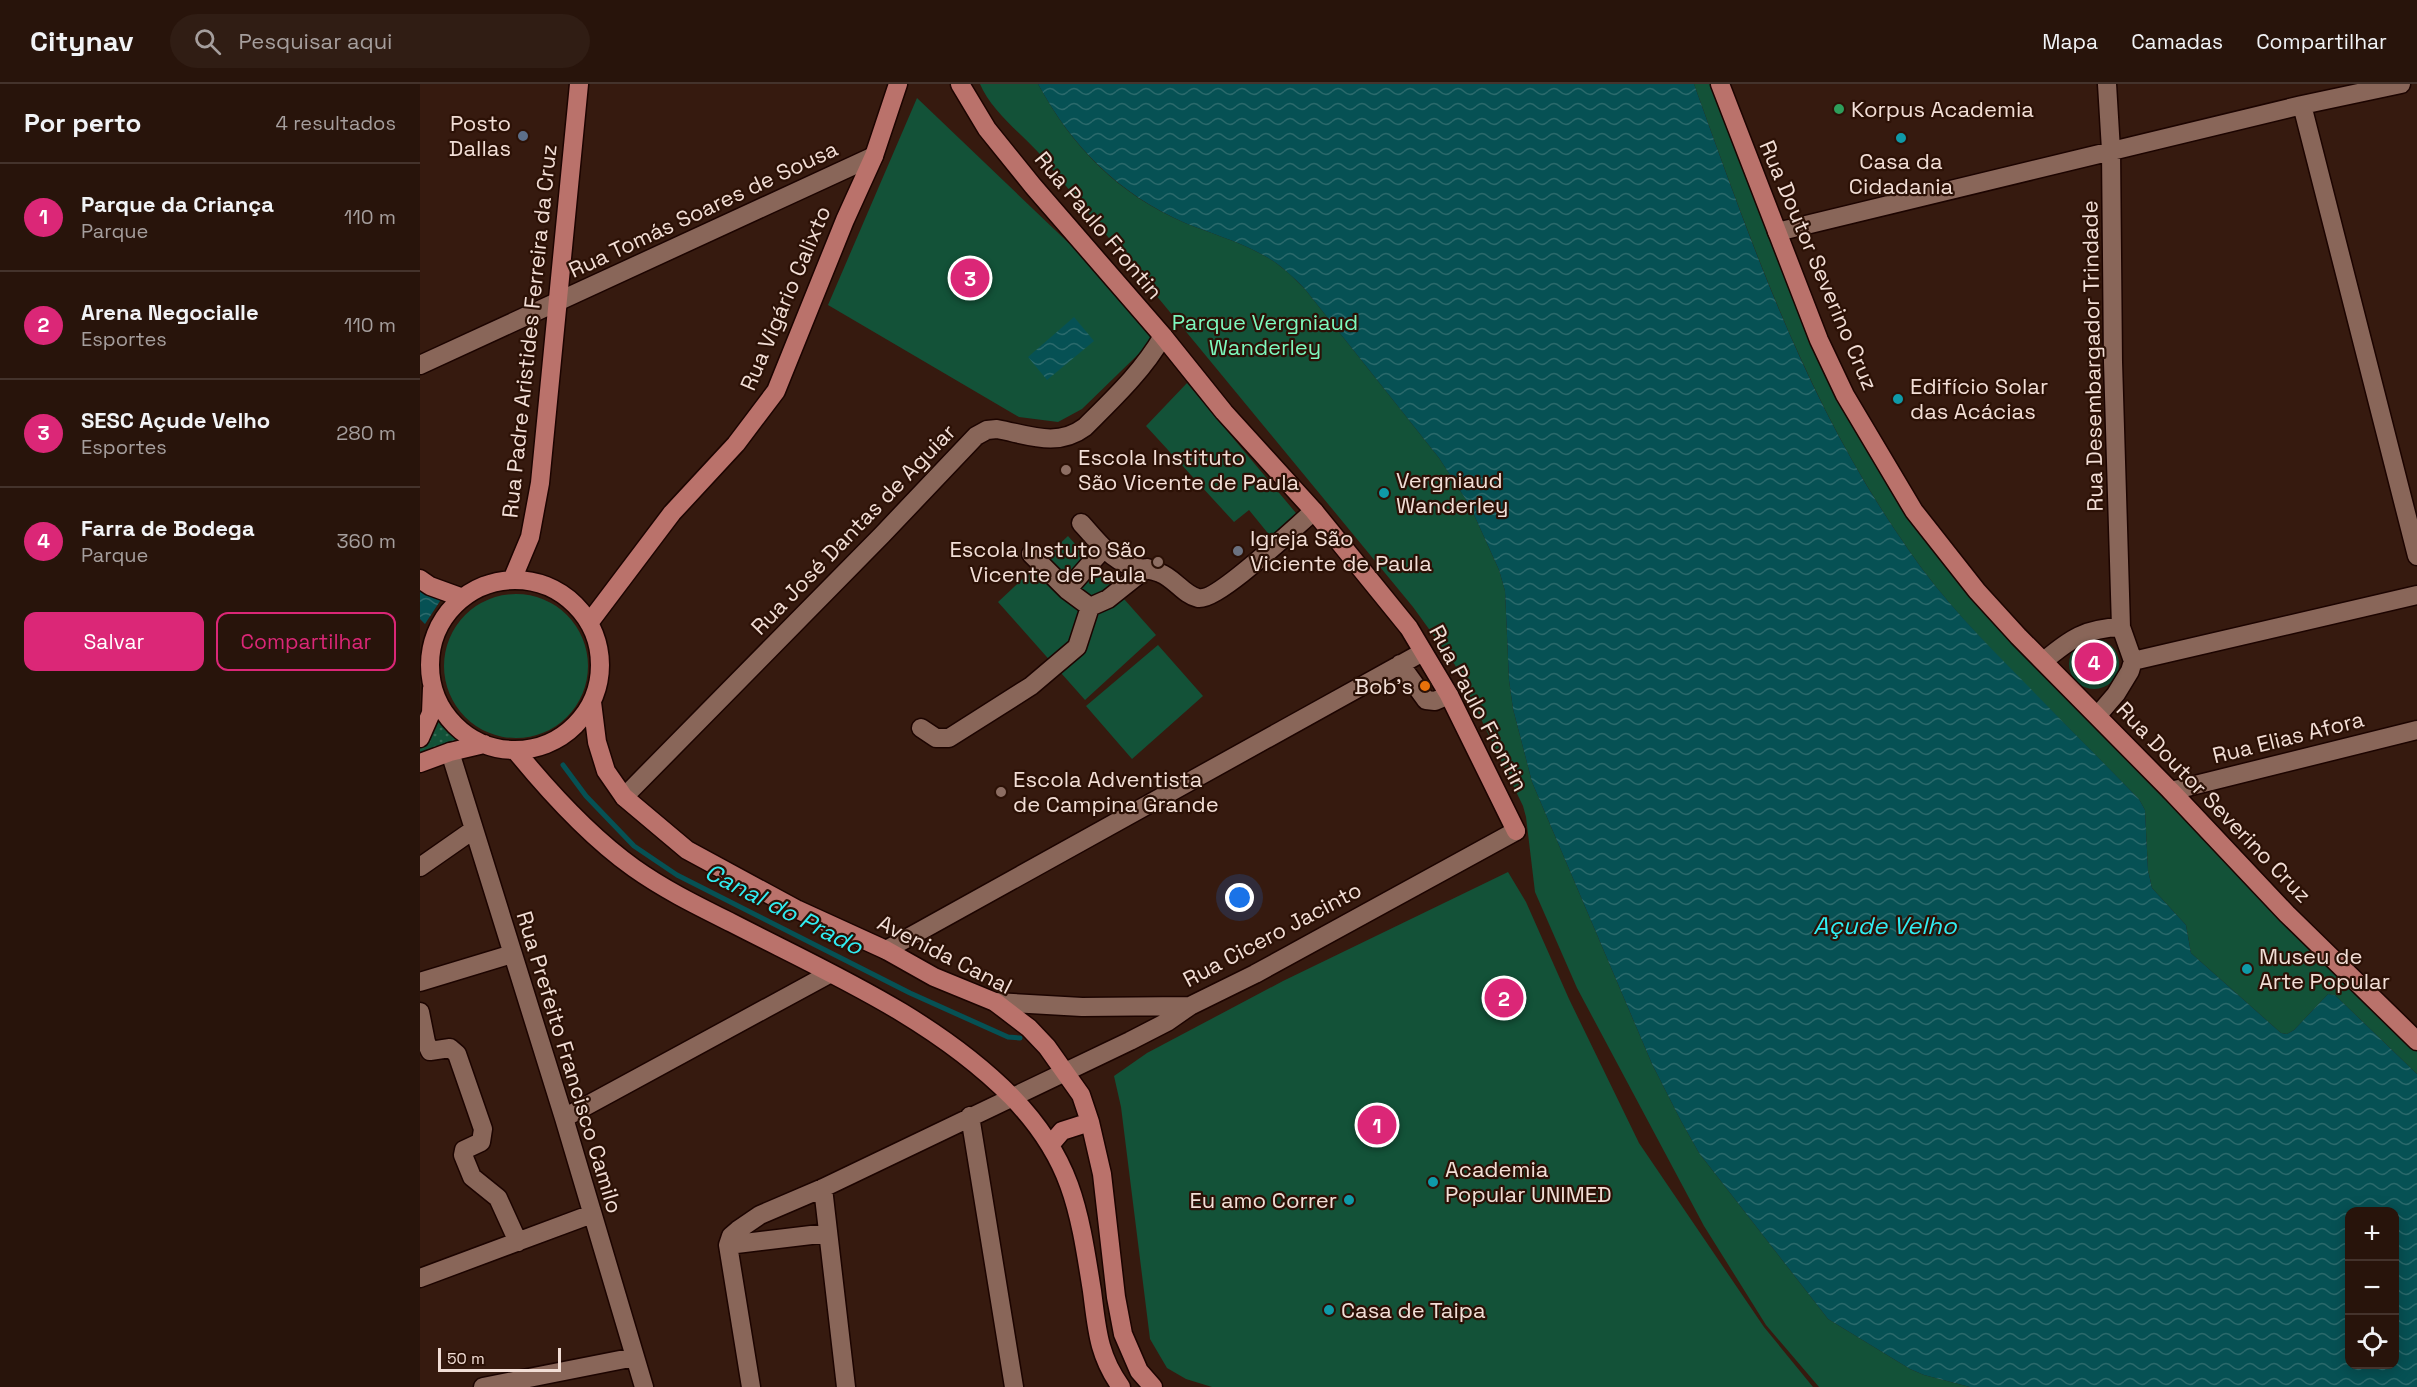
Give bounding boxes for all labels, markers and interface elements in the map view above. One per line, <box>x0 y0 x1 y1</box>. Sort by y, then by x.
search box <box>170 14 590 68</box>
text: Citynav <box>30 23 134 59</box>
icon: search <box>191 25 224 58</box>
text: Pesquisar aqui <box>239 27 392 55</box>
text: Mapa <box>2042 28 2098 55</box>
text: Camadas <box>2131 28 2223 55</box>
text: Compartilhar <box>2256 28 2387 55</box>
place label: Korpus Academia <box>1851 95 2034 123</box>
marker: Korpus Academia <box>1832 102 1846 116</box>
text: Por perto <box>24 106 141 140</box>
place label: Posto Dallas <box>449 109 511 162</box>
text: 4 resultados <box>276 110 396 136</box>
marker: Posto Dallas <box>516 129 530 143</box>
marker: Casa da Cidadania <box>1894 131 1908 145</box>
street label: Rua Tomás Soares de Sousa <box>564 134 842 284</box>
street label: Rua Doutor Severino Cruz <box>1754 136 1884 394</box>
street label: Rua Padre Aristides Ferreira da Cruz <box>495 143 563 519</box>
street label: Rua Paulo Frontin <box>1029 145 1169 305</box>
place label: Casa da Cidadania <box>1849 147 1954 200</box>
text: Parque da Criança <box>81 190 274 218</box>
street label: Rua Desembargador Trindade <box>2075 200 2109 512</box>
street label: Rua Vigário Calixto <box>733 201 837 395</box>
text: 1 <box>39 204 48 230</box>
text: 110 m <box>344 204 396 230</box>
text: Parque <box>81 218 148 244</box>
pin: 3 <box>950 256 990 300</box>
text: Arena Negocialle <box>81 298 259 326</box>
park label: Parque Vergniaud Wanderley <box>1172 308 1358 361</box>
text: 2 <box>38 312 49 338</box>
text: 110 m <box>344 312 396 338</box>
text: Esportes <box>81 326 167 352</box>
place label: Edifício Solar das Acácias <box>1910 372 2048 425</box>
marker: Edifício Solar das Acácias <box>1891 392 1905 406</box>
text: SESC Açude Velho <box>81 406 270 434</box>
street label: Rua José Dantas de Aguiar <box>745 418 961 640</box>
text: 3 <box>37 420 50 446</box>
text: 280 m <box>336 420 396 446</box>
text: Esportes <box>81 434 167 460</box>
place label: Escola Instituto São Vicente de Paula <box>1078 443 1300 496</box>
marker: Escola Instituto São Vicente de Paula <box>1059 463 1073 477</box>
place label: Vergniaud Wanderley <box>1396 466 1509 519</box>
marker: Vergniaud Wanderley <box>1377 486 1391 500</box>
text: Farra de Bodega <box>81 514 255 542</box>
place label: Igreja São Viciente de Paula <box>1250 524 1432 577</box>
text: 4 <box>37 528 50 554</box>
text: 360 m <box>337 528 396 554</box>
place label: Escola Instuto São Vicente de Paula <box>949 535 1146 588</box>
text: Parque <box>81 542 148 568</box>
marker: Igreja São Viciente de Paula <box>1231 544 1245 558</box>
marker: Escola Instuto São Vicente de Paula <box>1151 555 1165 569</box>
button: Salvar <box>24 612 204 671</box>
button: Compartilhar <box>216 612 396 671</box>
street label: Rua Paulo Frontin <box>1423 620 1535 796</box>
pin: 4 <box>2074 640 2114 684</box>
place label: Bob's <box>1354 672 1413 700</box>
marker: Bob's <box>1418 679 1432 693</box>
street label: Rua Doutor Severino Cruz <box>2111 696 2317 908</box>
street label: Rua Elias Afora <box>2209 705 2367 769</box>
place label: Escola Adventista de Campina Grande <box>1013 765 1219 818</box>
marker: Escola Adventista de Campina Grande <box>994 785 1008 799</box>
water label: Canal do Prado <box>700 856 869 963</box>
street label: Rua Cicero Jacinto <box>1178 875 1366 993</box>
your location <box>1225 883 1254 912</box>
street label: Rua Prefeito Francisco Camilo <box>511 908 629 1216</box>
street label: Avenida Canal <box>873 908 1017 1000</box>
water label: Açude Velho <box>1813 910 1958 941</box>
place label: Museu de Arte Popular <box>2259 942 2390 995</box>
marker: Museu de Arte Popular <box>2240 962 2254 976</box>
pin: 2 <box>1484 976 1524 1020</box>
pin: 1 <box>1358 1102 1396 1148</box>
place label: Academia Popular UNIMED <box>1445 1155 1612 1208</box>
marker: Academia Popular UNIMED <box>1426 1175 1440 1189</box>
place label: Eu amo Correr <box>1189 1186 1337 1214</box>
marker: Eu amo Correr <box>1342 1193 1356 1207</box>
map controls <box>2345 1207 2399 1369</box>
button: + <box>2345 1207 2399 1261</box>
button: − <box>2345 1261 2399 1315</box>
place label: Casa de Taipa <box>1341 1296 1486 1324</box>
marker: Casa de Taipa <box>1322 1303 1336 1317</box>
button: locate <box>2345 1315 2399 1369</box>
scale bar <box>438 1345 561 1372</box>
text: 50 m <box>447 1348 485 1369</box>

